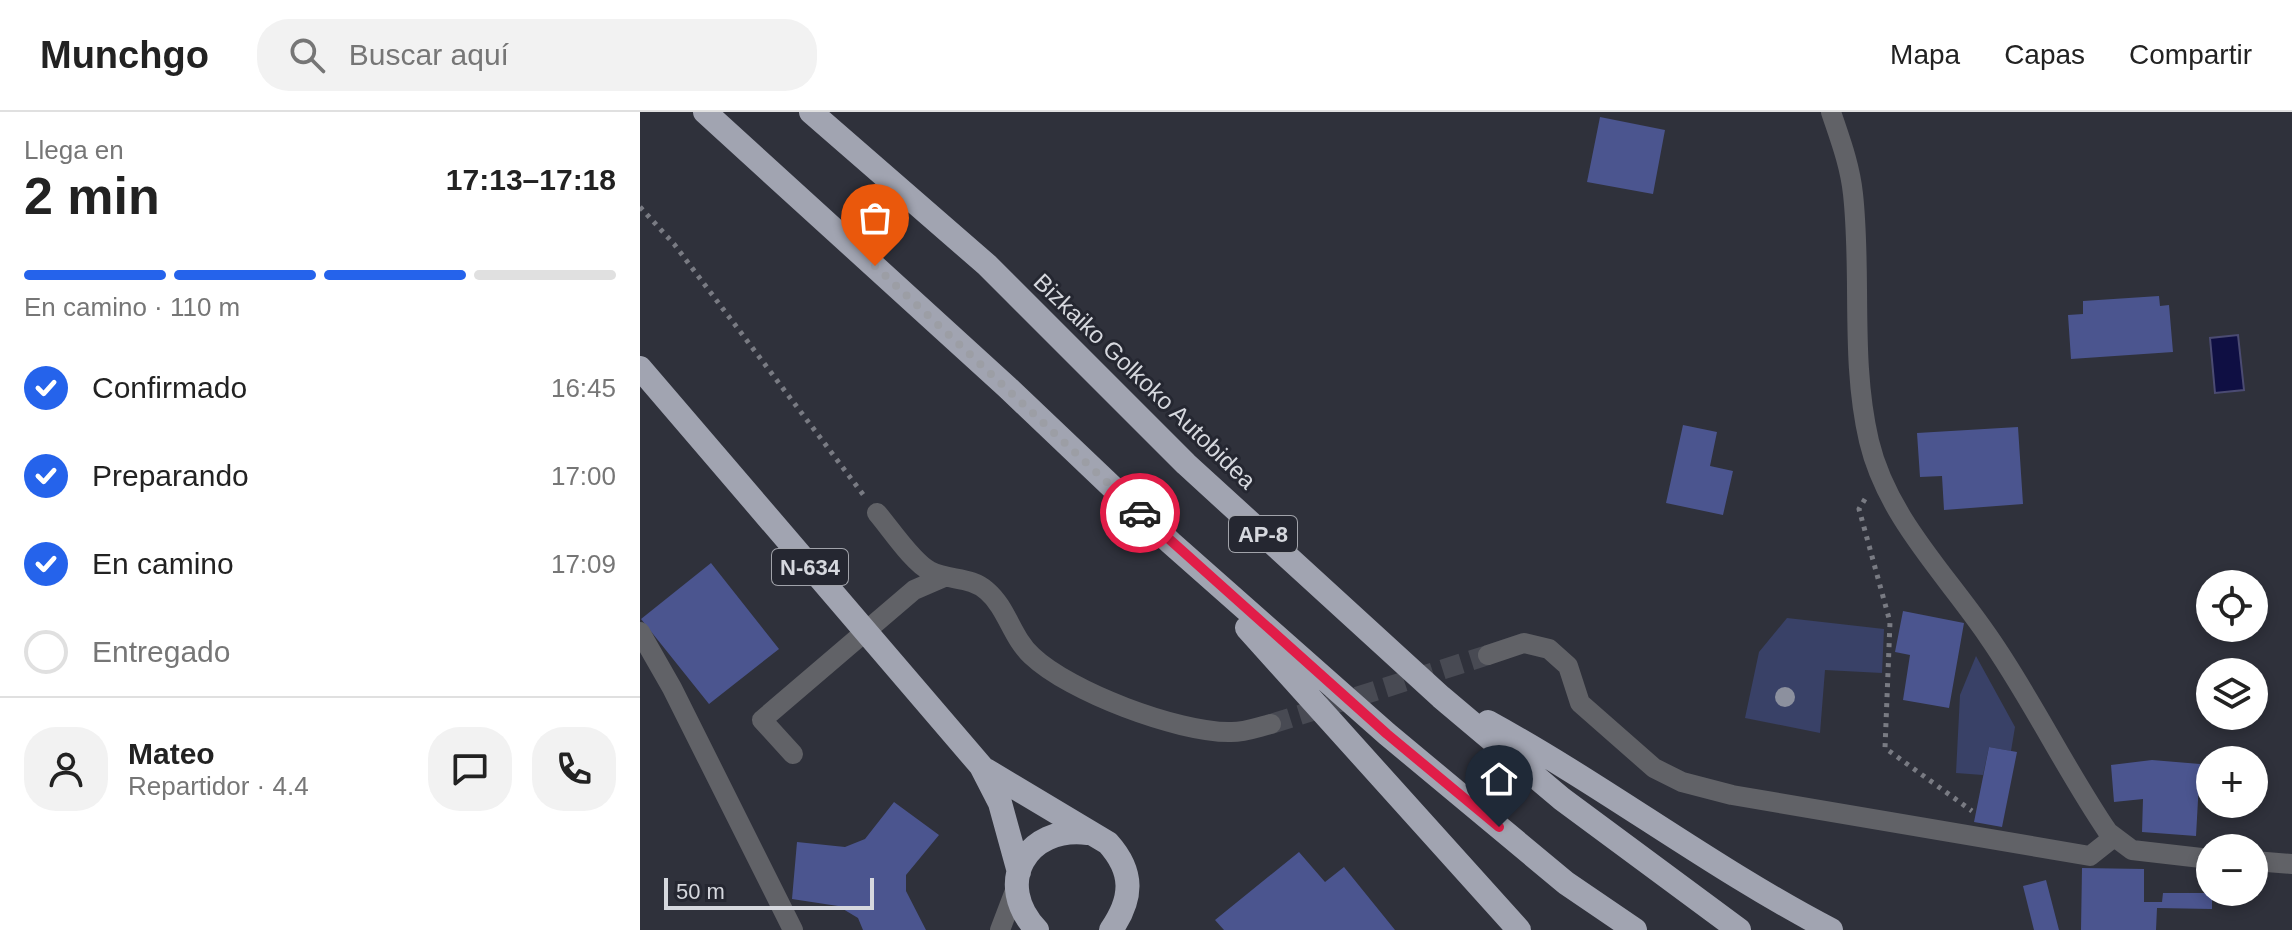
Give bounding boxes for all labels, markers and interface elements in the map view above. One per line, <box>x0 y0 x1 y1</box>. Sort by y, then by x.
search box <box>257 19 817 91</box>
icon: search <box>285 33 329 77</box>
text: Munchgo <box>40 34 209 76</box>
text: Buscar aquí <box>349 38 509 71</box>
text: Mapa <box>1890 39 1960 70</box>
text: Capas <box>2004 39 2085 70</box>
text: Compartir <box>2129 39 2252 70</box>
text: Llega en <box>24 135 124 165</box>
text: 17:13–17:18 <box>446 163 616 196</box>
text: 2 min <box>24 167 160 225</box>
pin <box>841 184 909 266</box>
icon: bag <box>853 196 897 240</box>
street label: Bizkaiko Golkoko Autobidea <box>1029 268 1262 495</box>
text: En camino · 110 m <box>24 292 240 322</box>
icon: check <box>24 366 68 410</box>
text: Confirmado <box>92 371 247 404</box>
text: 16:45 <box>551 373 616 403</box>
icon: check <box>24 454 68 498</box>
text: Preparando <box>92 459 249 492</box>
text: 17:00 <box>551 461 616 491</box>
courier <box>1100 473 1180 553</box>
icon: car <box>1118 491 1162 535</box>
road number: AP-8 <box>1229 516 1297 552</box>
icon: check <box>24 542 68 586</box>
text: En camino <box>92 547 234 580</box>
text: 17:09 <box>551 549 616 579</box>
road number: N-634 <box>772 549 848 585</box>
map controls <box>2196 570 2268 906</box>
button: locate <box>2196 570 2268 642</box>
text: Entregado <box>92 635 230 668</box>
button: layers <box>2196 658 2268 730</box>
button: person <box>24 727 108 811</box>
button: chat <box>428 727 512 811</box>
button: phone <box>532 727 616 811</box>
text: Mateo <box>128 737 215 770</box>
pin <box>1465 745 1533 827</box>
button: + <box>2196 746 2268 818</box>
icon: home <box>1477 757 1521 801</box>
text: Repartidor · 4.4 <box>128 771 309 801</box>
button: − <box>2196 834 2268 906</box>
scale bar <box>664 874 874 910</box>
text: 50 m <box>676 879 725 904</box>

